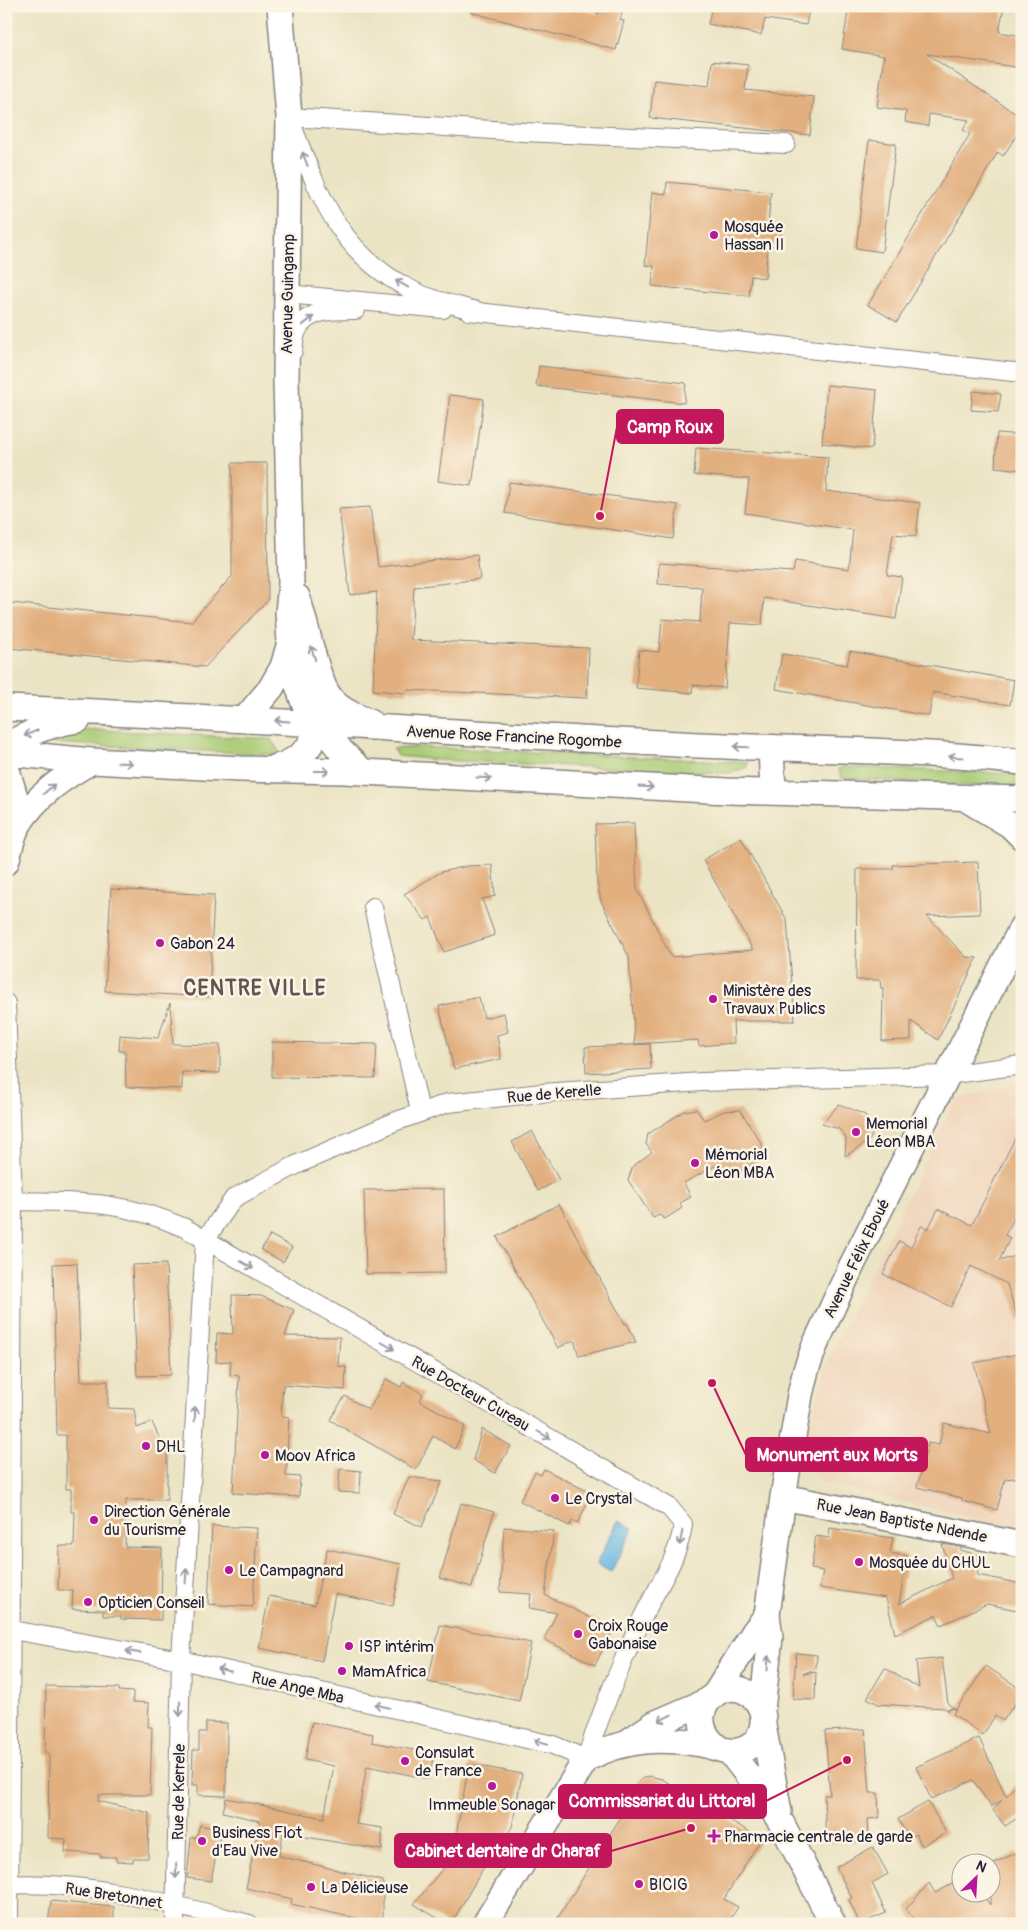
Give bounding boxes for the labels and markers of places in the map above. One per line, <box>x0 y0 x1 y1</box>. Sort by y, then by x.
place label: Mosquée Hassan II <box>724 217 784 255</box>
marker: Mosquée Hassan II <box>708 229 720 241</box>
callout: Camp Roux <box>617 410 723 443</box>
place label: Gabon 24 <box>170 934 235 954</box>
marker: Gabon 24 <box>154 937 166 949</box>
place label: Ministère des Travaux Publics <box>723 981 825 1019</box>
marker: Ministère des Travaux Publics <box>707 993 719 1005</box>
place label: Memorial Léon MBA <box>866 1114 935 1152</box>
marker: Memorial Léon MBA <box>850 1126 862 1138</box>
place label: Mémorial Léon MBA <box>705 1145 774 1183</box>
marker: Mémorial Léon MBA <box>689 1157 701 1169</box>
place label: DHL <box>156 1437 185 1457</box>
callout: Monument aux Morts <box>746 1438 927 1471</box>
marker: DHL <box>140 1440 152 1452</box>
place label: Moov Africa <box>275 1446 355 1466</box>
marker: Moov Africa <box>259 1449 271 1461</box>
place label: Le Crystal <box>565 1489 633 1509</box>
marker: Le Crystal <box>549 1492 561 1504</box>
place label: Direction Générale du Tourisme <box>104 1502 230 1540</box>
marker: Direction Générale du Tourisme <box>88 1514 100 1526</box>
place label: Mosquée du CHUL <box>869 1553 991 1573</box>
marker: Mosquée du CHUL <box>853 1556 865 1568</box>
place label: Le Campagnard <box>239 1561 344 1581</box>
marker: Le Campagnard <box>223 1564 235 1576</box>
place label: Opticien Conseil <box>98 1593 205 1613</box>
marker: Opticien Conseil <box>82 1596 94 1608</box>
place label: Croix Rouge Gabonaise <box>588 1616 668 1654</box>
marker: Croix Rouge Gabonaise <box>572 1628 584 1640</box>
place label: ISP intérim <box>359 1637 434 1657</box>
marker: ISP intérim <box>343 1640 355 1652</box>
place label: MamAfrica <box>352 1662 426 1682</box>
marker: MamAfrica <box>336 1665 348 1677</box>
place label: Consulat de France <box>415 1743 482 1781</box>
marker: Consulat de France <box>399 1755 411 1767</box>
marker: Immeuble Sonagar <box>486 1780 498 1792</box>
callout: Commissariat du Littoral <box>559 1785 766 1818</box>
place label: Immeuble Sonagar <box>428 1795 556 1815</box>
place label: Business Flot d'Eau Vive <box>212 1823 303 1861</box>
place label: Pharmacie centrale de garde <box>724 1827 913 1847</box>
marker: Pharmacie centrale de garde <box>708 1830 720 1842</box>
callout: Cabinet dentaire dr Charaf <box>395 1834 611 1867</box>
marker: Business Flot d'Eau Vive <box>196 1835 208 1847</box>
place label: BICIG <box>649 1875 688 1895</box>
place label: La Délicieuse <box>321 1878 408 1898</box>
marker: BICIG <box>633 1878 645 1890</box>
marker: La Délicieuse <box>305 1881 317 1893</box>

